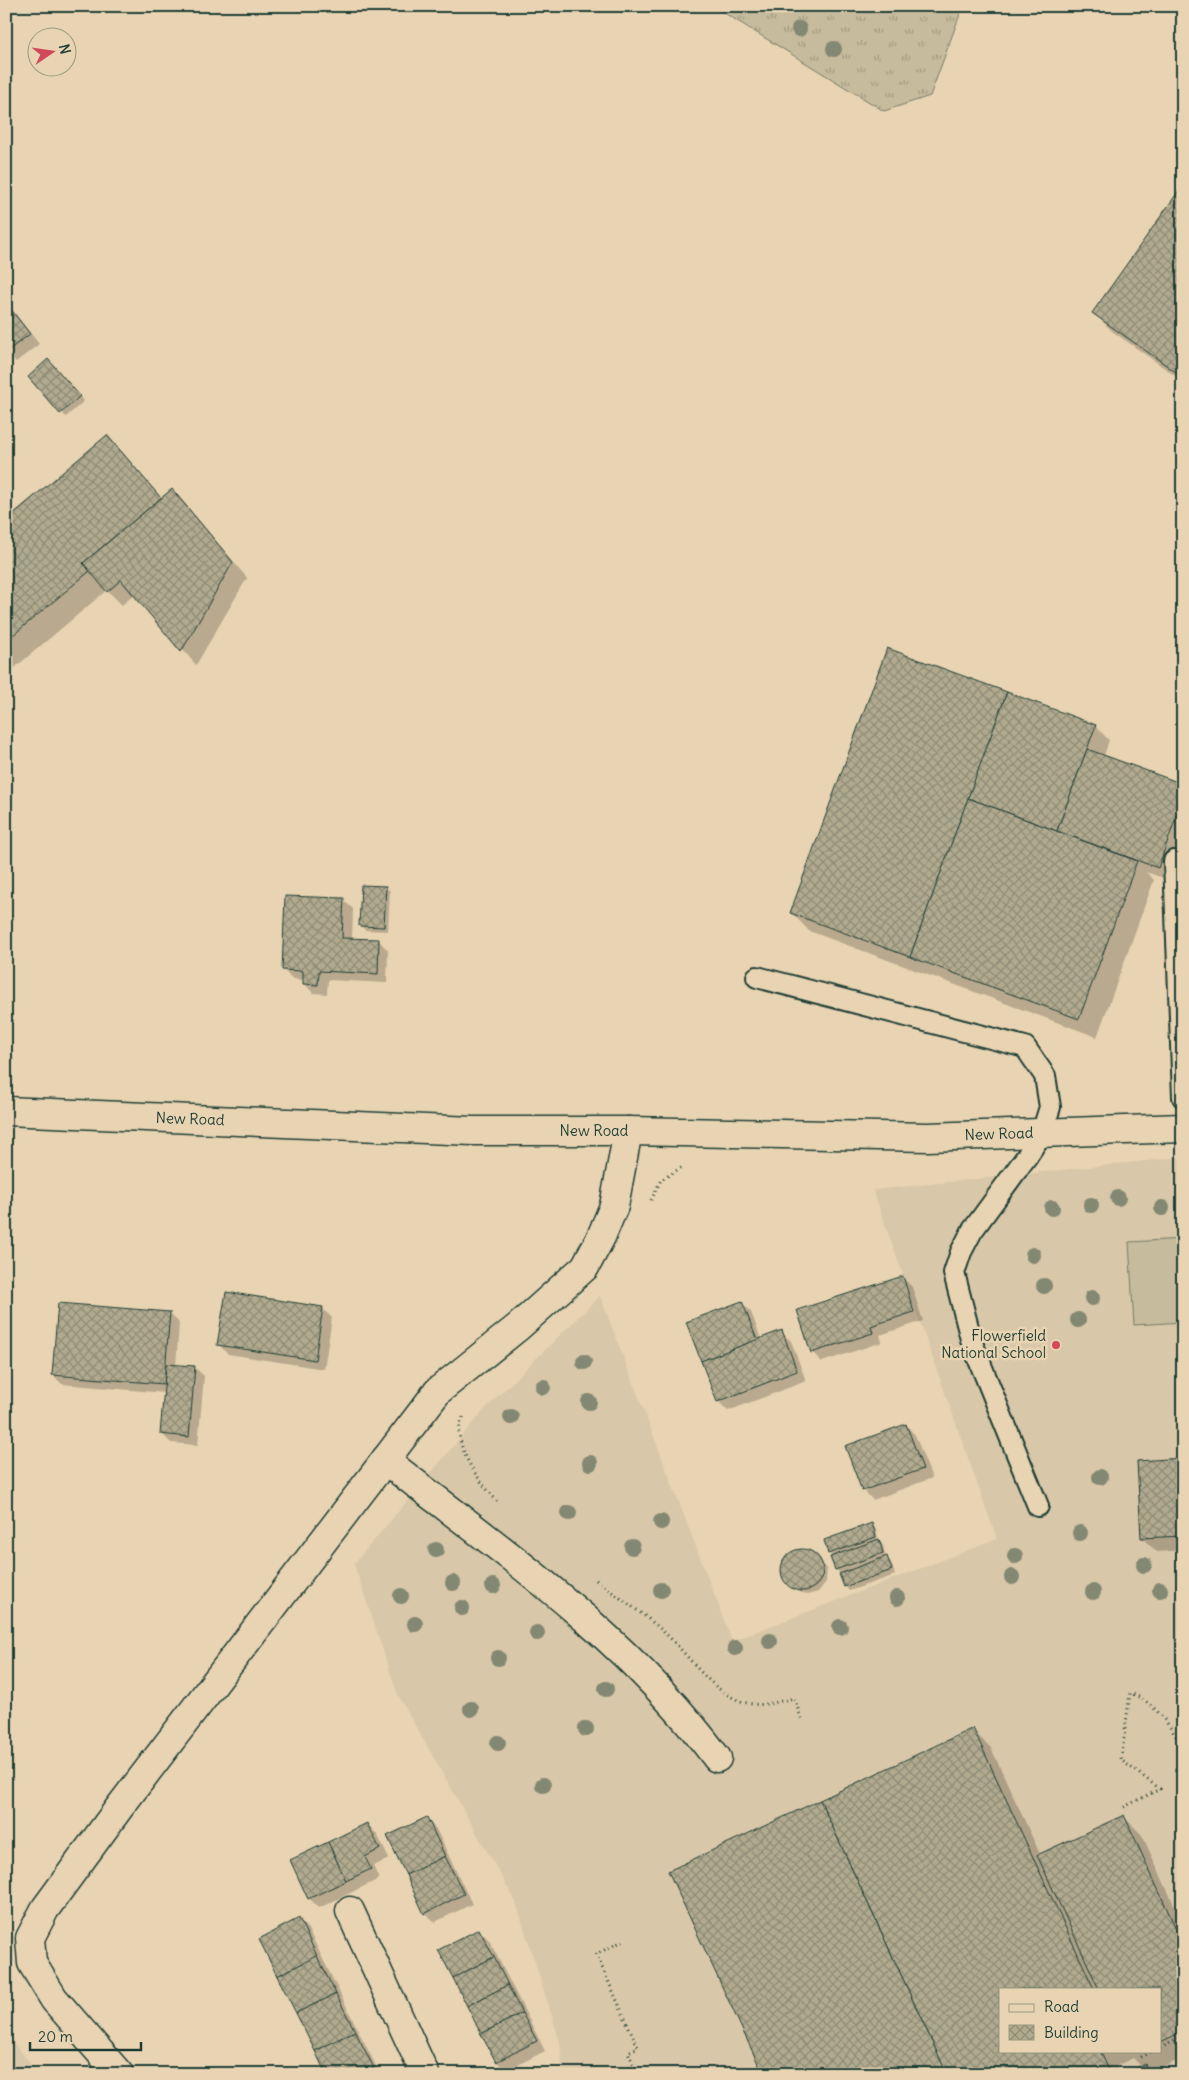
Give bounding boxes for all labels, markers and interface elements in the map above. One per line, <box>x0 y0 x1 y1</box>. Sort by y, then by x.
north arrow <box>28 28 78 78</box>
text: N <box>55 42 75 56</box>
street label: New Road <box>155 1108 225 1129</box>
street label: New Road <box>560 1121 629 1140</box>
street label: New Road <box>964 1123 1034 1144</box>
place label: Flowerfield National School <box>941 1326 1046 1362</box>
marker: Flowerfield National School <box>1050 1339 1062 1351</box>
legend <box>999 1988 1162 2052</box>
text: Road <box>1044 1997 1079 2016</box>
scale bar <box>30 2020 141 2052</box>
text: Building <box>1044 2023 1099 2042</box>
text: 20 m <box>38 2027 73 2046</box>

